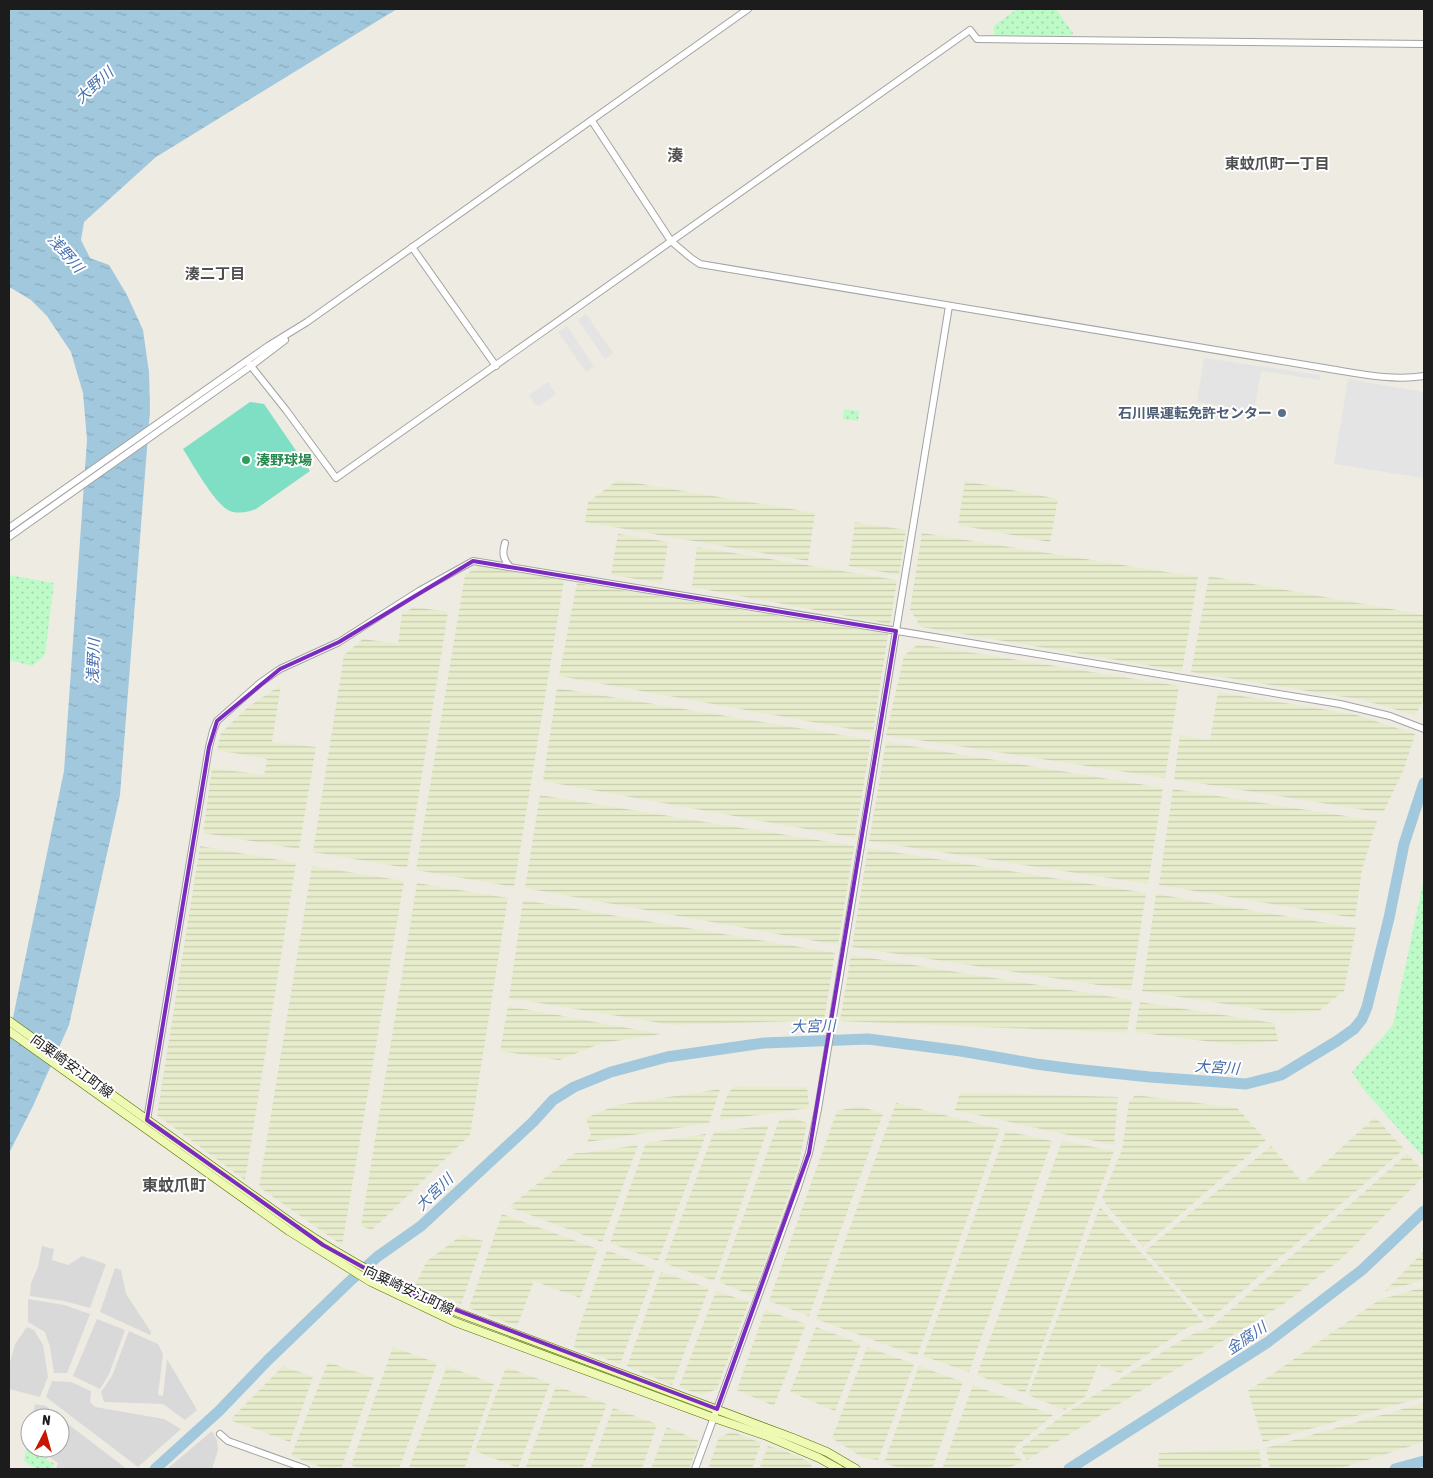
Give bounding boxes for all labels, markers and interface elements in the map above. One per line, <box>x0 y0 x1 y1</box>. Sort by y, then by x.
water label: 大野川 <box>72 62 118 106</box>
district label: 湊 <box>667 146 683 164</box>
district label: 東蚊爪町一丁目 <box>1224 155 1330 172</box>
water label: 浅野川 <box>45 230 88 277</box>
district label: 湊二丁目 <box>185 265 245 282</box>
place label: 石川県運転免許センター <box>1118 405 1272 421</box>
marker: 石川県運転免許センター <box>1276 407 1288 419</box>
place label: 湊野球場 <box>256 452 312 468</box>
marker: 湊野球場 <box>240 454 252 466</box>
water label: 浅野川 <box>84 636 102 684</box>
water label: 大宮川 <box>790 1017 838 1035</box>
street label: 向粟崎安江町線 <box>28 1031 116 1101</box>
water label: 大宮川 <box>1194 1057 1242 1077</box>
water label: 大宮川 <box>412 1169 458 1214</box>
district label: 東蚊爪町 <box>142 1176 206 1194</box>
street label: 向粟崎安江町線 <box>361 1262 457 1318</box>
water label: 金腐川 <box>1223 1317 1271 1358</box>
north arrow <box>20 1408 70 1458</box>
text: N <box>41 1412 51 1428</box>

